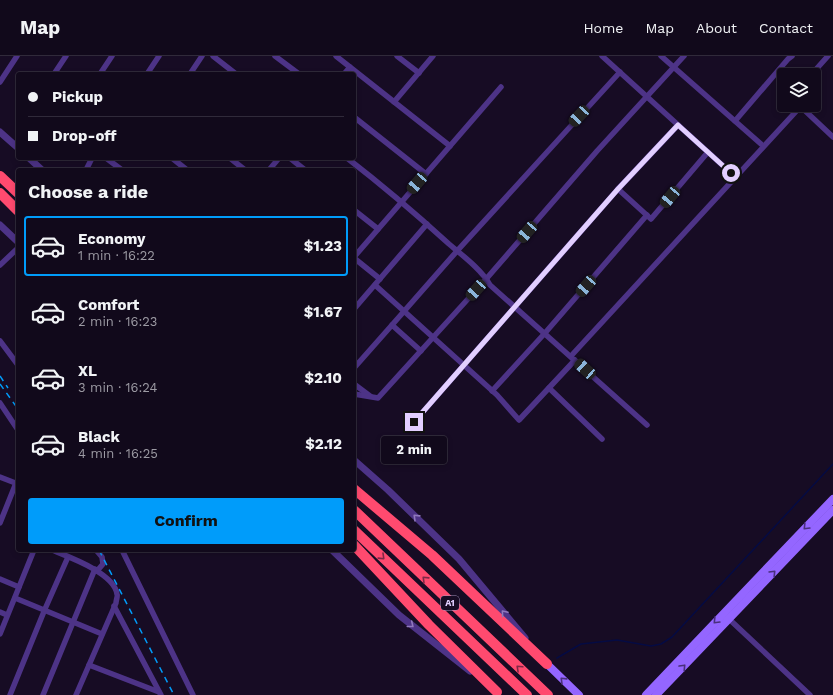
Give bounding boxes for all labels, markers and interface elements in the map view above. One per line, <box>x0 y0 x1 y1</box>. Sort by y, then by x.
text: Map <box>20 16 60 39</box>
text: Home <box>583 20 623 36</box>
text: Map <box>645 20 674 36</box>
text: About <box>696 20 737 36</box>
text: Contact <box>759 20 813 36</box>
map controls <box>777 68 821 112</box>
button: layers <box>777 68 821 112</box>
text: Pickup <box>52 88 103 106</box>
car <box>566 103 592 129</box>
text: Drop-off <box>52 127 117 145</box>
route start <box>722 164 740 182</box>
car <box>405 170 429 196</box>
text: Choose a ride <box>28 181 148 202</box>
car <box>658 184 682 210</box>
car <box>515 219 539 245</box>
icon: car <box>30 228 66 264</box>
text: Economy <box>78 230 145 248</box>
text: $1.23 <box>304 237 342 255</box>
text: 1 min · 16:22 <box>78 248 155 263</box>
car <box>574 273 598 299</box>
car <box>464 277 488 303</box>
icon: car <box>30 294 66 330</box>
text: Comfort <box>78 296 139 314</box>
text: $1.67 <box>304 303 342 321</box>
text: 2 min · 16:23 <box>78 314 157 329</box>
car <box>572 357 598 381</box>
icon: car <box>30 360 66 396</box>
text: XL <box>78 362 97 380</box>
text: $2.10 <box>304 369 342 387</box>
text: 3 min · 16:24 <box>78 380 157 395</box>
route end <box>405 413 423 431</box>
icon: car <box>30 426 66 462</box>
text: Black <box>78 428 120 446</box>
text: $2.12 <box>305 435 342 453</box>
callout: 2 min <box>381 436 447 464</box>
text: 2 min <box>396 442 432 457</box>
text: 4 min · 16:25 <box>78 446 158 461</box>
button: Confirm <box>28 498 344 544</box>
one-way arrow <box>413 515 421 522</box>
one-way arrow <box>803 522 811 530</box>
one-way arrow <box>377 552 385 559</box>
one-way arrow <box>768 570 776 578</box>
one-way arrow <box>422 576 430 583</box>
road number: A1 <box>441 596 459 610</box>
one-way arrow <box>502 610 509 617</box>
one-way arrow <box>713 616 721 624</box>
one-way arrow <box>407 620 414 627</box>
one-way arrow <box>678 664 686 672</box>
one-way arrow <box>517 666 524 673</box>
one-way arrow <box>560 677 568 684</box>

